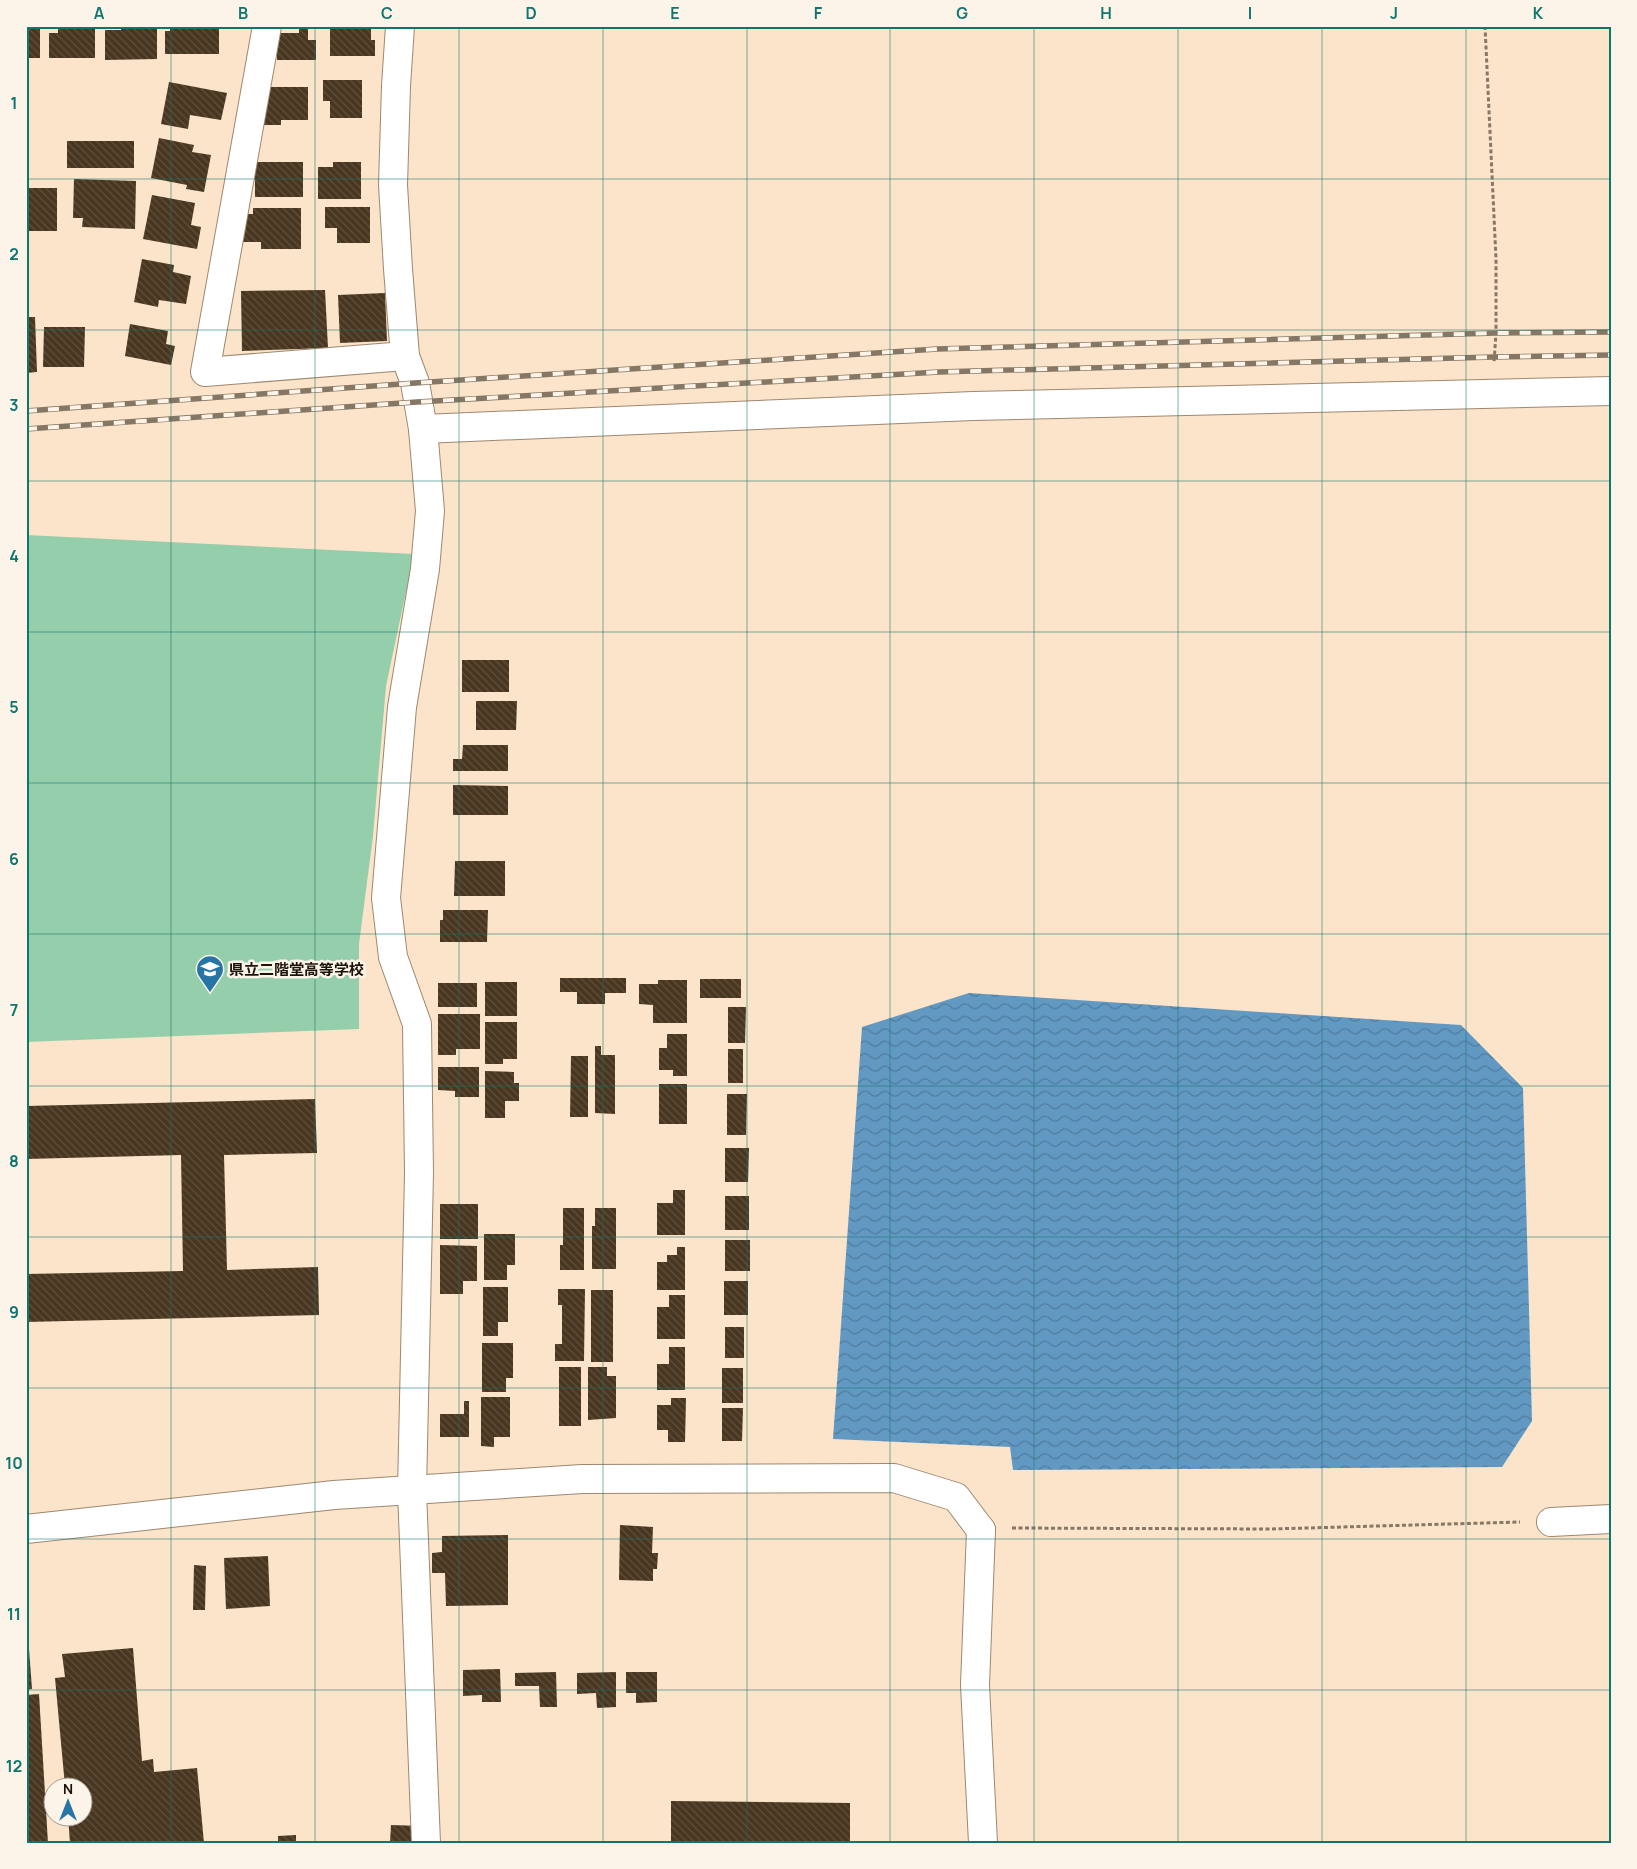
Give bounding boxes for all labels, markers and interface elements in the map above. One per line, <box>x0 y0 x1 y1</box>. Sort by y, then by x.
text: A <box>94 2 105 24</box>
text: B <box>238 2 248 24</box>
text: C <box>381 2 393 24</box>
text: D <box>525 2 537 24</box>
text: E <box>670 2 680 24</box>
text: F <box>814 2 823 24</box>
text: G <box>956 2 968 24</box>
text: H <box>1100 2 1112 24</box>
text: I <box>1248 2 1252 24</box>
text: J <box>1390 2 1398 24</box>
text: K <box>1533 2 1544 24</box>
text: 1 <box>10 92 18 114</box>
text: 2 <box>9 243 19 265</box>
text: 3 <box>9 394 19 416</box>
text: 4 <box>9 545 19 567</box>
text: 5 <box>9 696 19 718</box>
text: 6 <box>9 848 19 870</box>
school or university icon: 県立二階堂高等学校 <box>195 954 225 993</box>
place label: 県立二階堂高等学校 <box>229 959 364 980</box>
text: 7 <box>10 999 18 1021</box>
text: 8 <box>9 1150 19 1172</box>
text: 9 <box>9 1301 19 1323</box>
text: 10 <box>5 1452 23 1474</box>
text: 11 <box>7 1603 21 1625</box>
text: 12 <box>6 1755 22 1777</box>
north arrow <box>42 1776 92 1826</box>
text: N <box>63 1779 73 1798</box>

